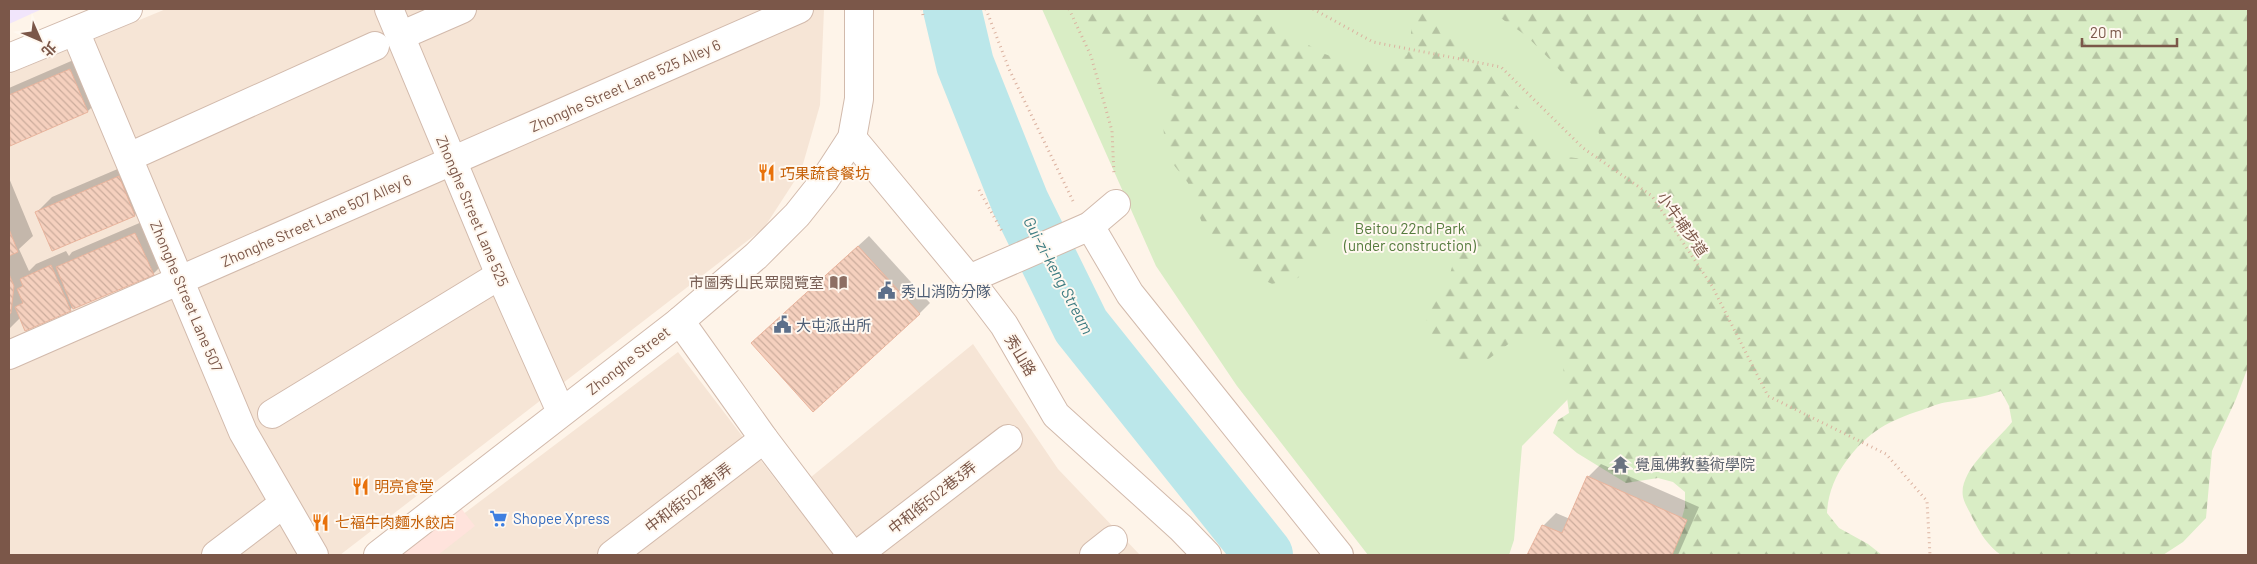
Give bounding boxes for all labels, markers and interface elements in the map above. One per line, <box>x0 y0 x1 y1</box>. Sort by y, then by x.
north arrow <box>15 15 65 65</box>
scale bar <box>2082 15 2177 47</box>
text: 20 m <box>2090 23 2122 41</box>
street label: Zhonghe Street Lane 525 Alley 6 <box>527 35 723 135</box>
text: 北 <box>39 39 61 61</box>
street label: Zhonghe Street Lane 525 <box>433 133 513 289</box>
restaurant icon: 巧果蔬食餐坊 <box>756 163 776 183</box>
place label: 巧果蔬食餐坊 <box>780 164 870 182</box>
street label: Zhonghe Street Lane 507 Alley 6 <box>218 170 414 270</box>
street label: 小牛埔步道 <box>1654 188 1712 260</box>
water label: Gui-zi-keng Stream <box>1020 213 1098 337</box>
street label: Zhonghe Street Lane 507 <box>147 218 227 374</box>
park label: Beitou 22nd Park (under construction) <box>1343 219 1476 254</box>
library icon: 市圖秀山民眾閱覽室 <box>828 272 848 292</box>
place label: 市圖秀山民眾閱覽室 <box>689 273 824 291</box>
public building icon: 秀山消防分隊 <box>877 281 897 301</box>
place label: 秀山消防分隊 <box>901 282 991 300</box>
public building icon: 大屯派出所 <box>772 315 792 335</box>
place label: 大屯派出所 <box>796 316 871 334</box>
street label: Zhonghe Street <box>583 322 673 398</box>
street label: 秀山路 <box>1002 331 1040 379</box>
temple icon: 覺風佛教藝術學院 <box>1611 454 1631 474</box>
place label: 覺風佛教藝術學院 <box>1635 455 1755 473</box>
street label: 中和街502巷3弄 <box>884 457 980 537</box>
street label: 中和街502巷1弄 <box>641 458 735 536</box>
restaurant icon: 明亮食堂 <box>350 476 370 496</box>
place label: 明亮食堂 <box>374 477 434 495</box>
supermarket icon: Shopee Xpress <box>489 508 509 528</box>
place label: Shopee Xpress <box>513 509 610 527</box>
restaurant icon: 七褔牛肉麵水餃店 <box>311 512 331 532</box>
place label: 七褔牛肉麵水餃店 <box>335 513 455 531</box>

